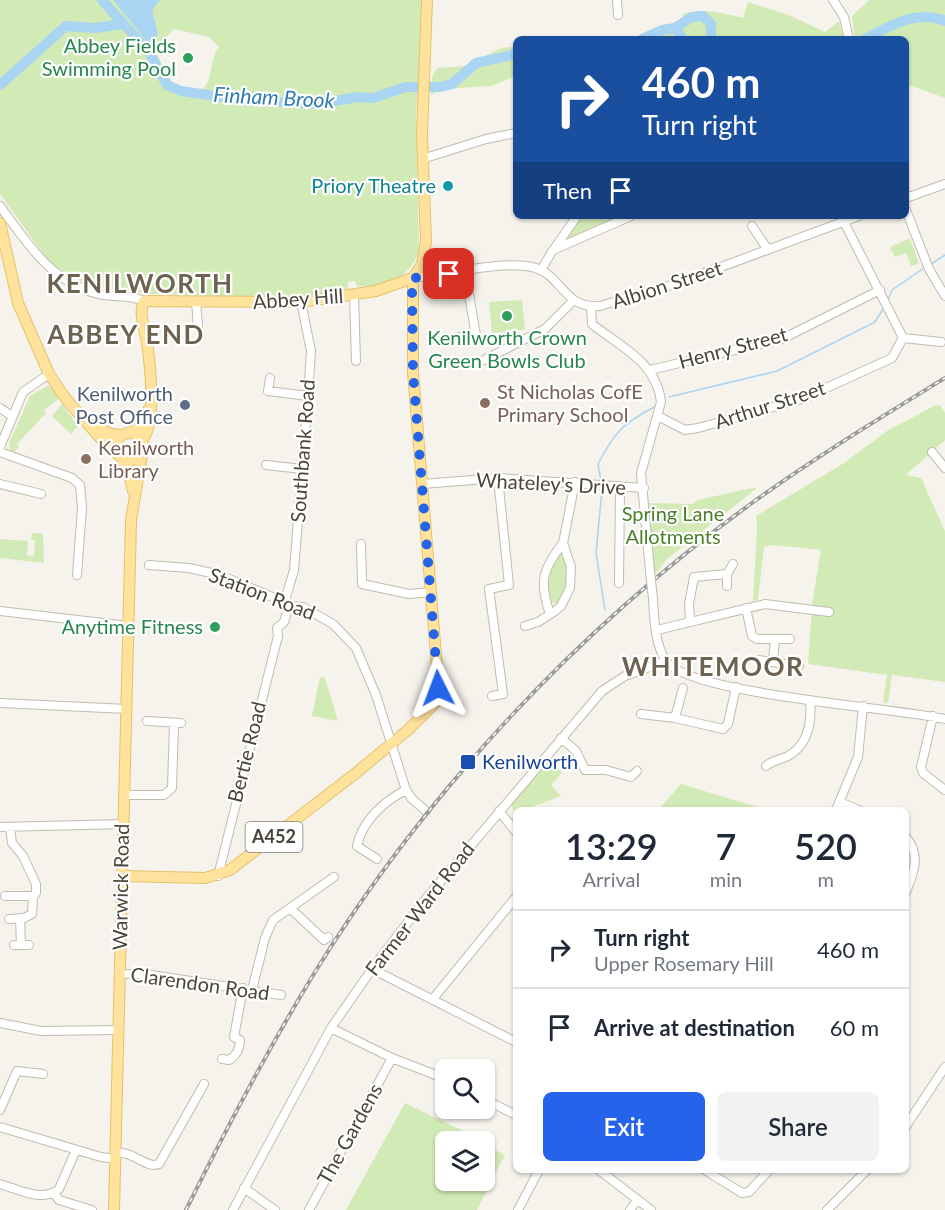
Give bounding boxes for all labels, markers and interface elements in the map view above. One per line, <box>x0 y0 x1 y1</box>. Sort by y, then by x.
place label: Abbey Fields Swimming Pool <box>42 33 176 80</box>
marker: Abbey Fields Swimming Pool <box>181 51 195 65</box>
text: 460 m <box>642 57 760 107</box>
icon: right <box>543 60 621 138</box>
water label: Finham Brook <box>213 81 336 112</box>
text: Turn right <box>642 108 757 141</box>
place label: Priory Theatre <box>311 173 436 197</box>
icon: arrive <box>604 174 637 207</box>
text: Then <box>543 177 592 204</box>
marker: Priory Theatre <box>441 179 455 193</box>
pin <box>423 248 474 299</box>
street label: Albion Street <box>609 255 725 313</box>
icon: arrive <box>432 257 465 290</box>
district label: KENILWORTH <box>46 267 234 299</box>
street label: Abbey Hill <box>252 283 344 313</box>
marker: Kenilworth Crown Green Bowls Club <box>500 309 514 323</box>
district label: ABBEY END <box>46 318 205 350</box>
street label: Henry Street <box>676 321 790 373</box>
place label: Kenilworth Crown Green Bowls Club <box>427 325 587 372</box>
street label: Arthur Street <box>711 375 828 433</box>
street label: Southbank Road <box>285 378 319 523</box>
place label: St Nicholas CofE Primary School <box>497 379 643 426</box>
place label: Kenilworth Post Office <box>76 381 173 428</box>
marker: St Nicholas CofE Primary School <box>478 396 492 410</box>
marker: Kenilworth Post Office <box>178 398 192 412</box>
place label: Kenilworth Library <box>98 435 194 482</box>
marker: Kenilworth Library <box>79 452 93 466</box>
street label: Whateley's Drive <box>476 467 627 499</box>
park label: Spring Lane Allotments <box>622 501 724 548</box>
street label: Station Road <box>206 562 319 624</box>
place label: Anytime Fitness <box>62 614 203 638</box>
marker: Anytime Fitness <box>208 620 222 634</box>
district label: WHITEMOOR <box>622 650 804 682</box>
position arrow <box>406 656 470 720</box>
street label: Bertie Road <box>222 699 270 805</box>
place label: Kenilworth <box>482 749 578 773</box>
marker: Kenilworth <box>459 753 477 771</box>
road number: A452 <box>246 822 302 852</box>
street label: Warwick Road <box>107 824 133 950</box>
text: 13:29 <box>565 824 658 868</box>
text: 7 <box>716 824 736 868</box>
text: 520 <box>794 824 857 868</box>
street label: Farmer Ward Road <box>360 837 479 980</box>
text: Arrival <box>583 867 640 891</box>
text: min <box>710 867 742 891</box>
text: m <box>817 867 834 891</box>
text: Turn right <box>594 924 689 951</box>
icon: right <box>543 933 576 966</box>
text: 460 m <box>817 936 879 963</box>
text: Upper Rosemary Hill <box>594 951 774 975</box>
street label: Clarendon Road <box>129 961 271 1005</box>
icon: arrive <box>543 1011 576 1044</box>
text: Arrive at destination <box>594 1014 795 1041</box>
text: 60 m <box>830 1014 879 1041</box>
map controls <box>435 1059 495 1191</box>
button: search <box>435 1059 495 1119</box>
street label: The Gardens <box>312 1079 387 1188</box>
button: Exit <box>543 1092 705 1161</box>
button: Share <box>717 1092 879 1161</box>
button: layers <box>435 1131 495 1191</box>

